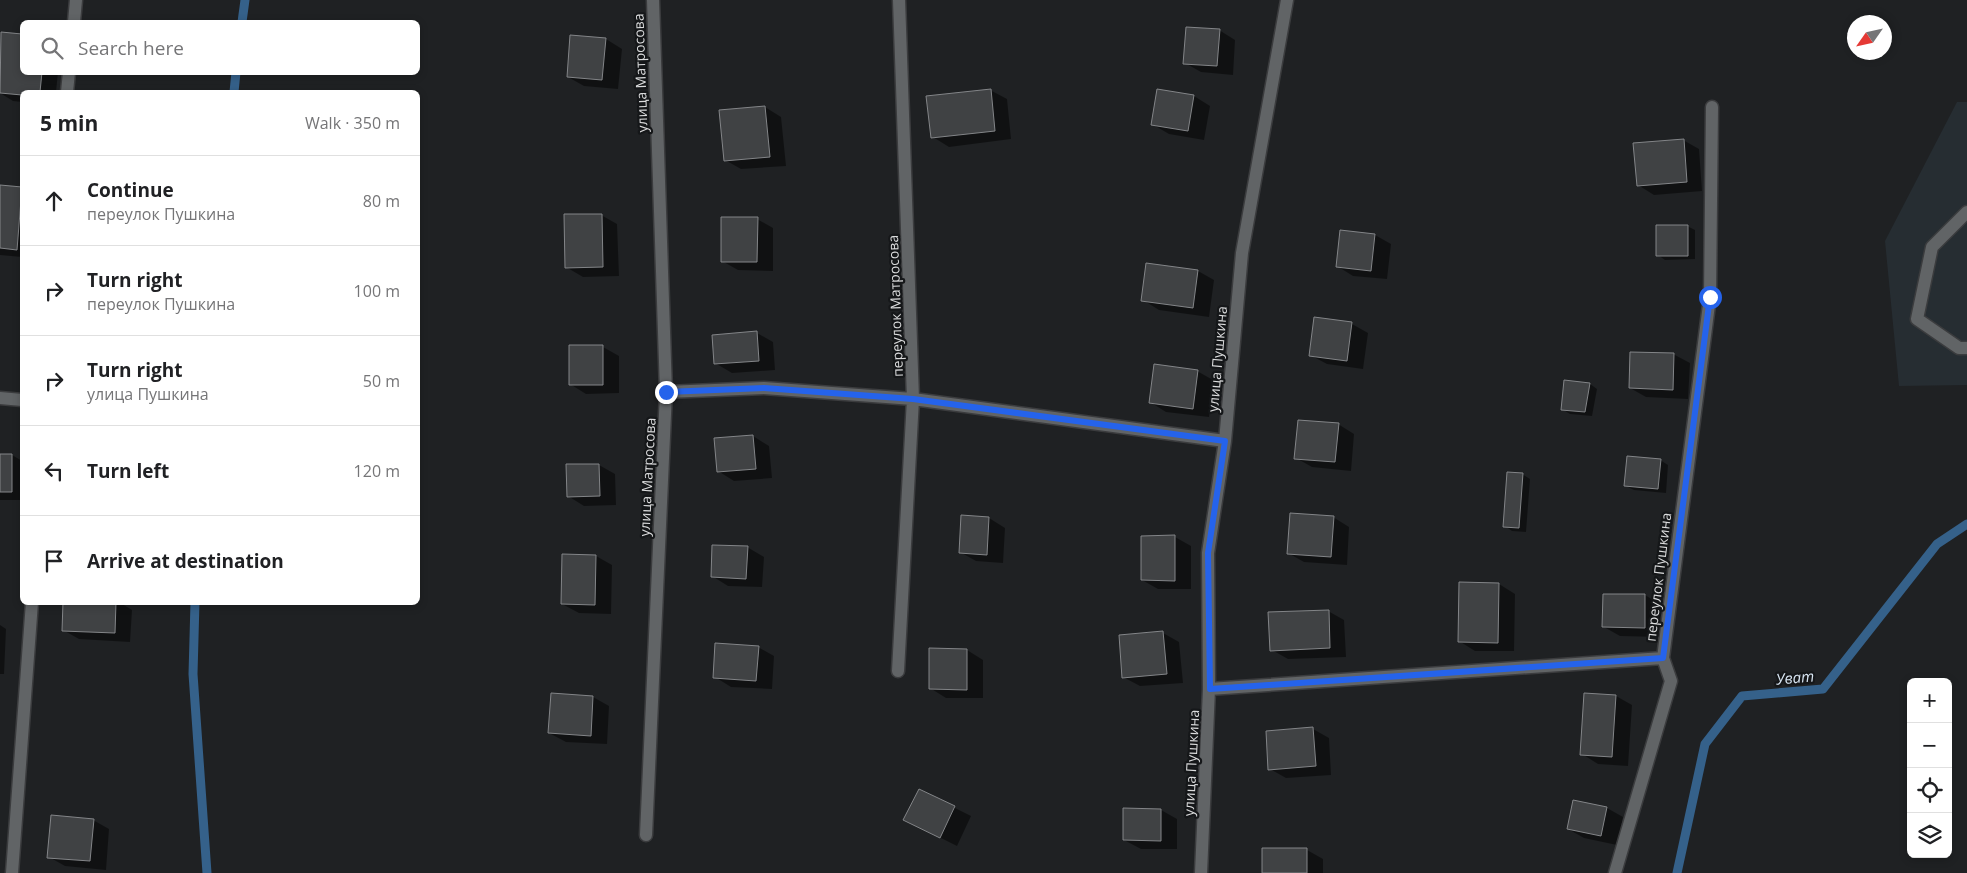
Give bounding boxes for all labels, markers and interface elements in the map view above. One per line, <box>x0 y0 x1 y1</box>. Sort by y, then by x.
street label: улица Матросова <box>628 13 652 133</box>
north arrow <box>1847 15 1892 60</box>
search box <box>20 20 420 75</box>
icon: search <box>38 34 66 62</box>
text: Search here <box>78 35 184 61</box>
text: 5 min <box>40 109 98 137</box>
text: Walk · 350 m <box>305 112 400 134</box>
text: Continue <box>87 177 174 203</box>
icon: ahead <box>40 187 68 215</box>
text: 80 m <box>363 190 400 212</box>
text: переулок Пушкина <box>87 203 235 225</box>
street label: переулок Матросова <box>883 235 907 377</box>
text: Turn right <box>87 267 182 293</box>
icon: right <box>40 277 68 305</box>
text: 100 m <box>354 280 400 302</box>
route start <box>1699 286 1722 309</box>
text: переулок Пушкина <box>87 293 235 315</box>
street label: улица Пушкина <box>1203 305 1231 413</box>
text: Turn right <box>87 357 182 383</box>
icon: right <box>40 367 68 395</box>
text: 50 m <box>363 370 400 392</box>
route end <box>655 381 678 404</box>
text: улица Пушкина <box>87 383 209 405</box>
street label: улица Матросова <box>634 417 660 537</box>
icon: left <box>40 457 68 485</box>
text: Turn left <box>87 458 169 484</box>
text: 120 m <box>354 460 400 482</box>
street label: переулок Пушкина <box>1641 511 1675 643</box>
icon: arrive <box>40 547 68 575</box>
text: Arrive at destination <box>87 548 284 574</box>
water label: Уват <box>1774 665 1815 689</box>
map controls <box>1907 678 1952 858</box>
button: + <box>1907 678 1952 723</box>
street label: улица Пушкина <box>1179 709 1203 817</box>
button: − <box>1907 723 1952 768</box>
button: locate <box>1907 768 1952 813</box>
button: layers <box>1907 813 1952 858</box>

